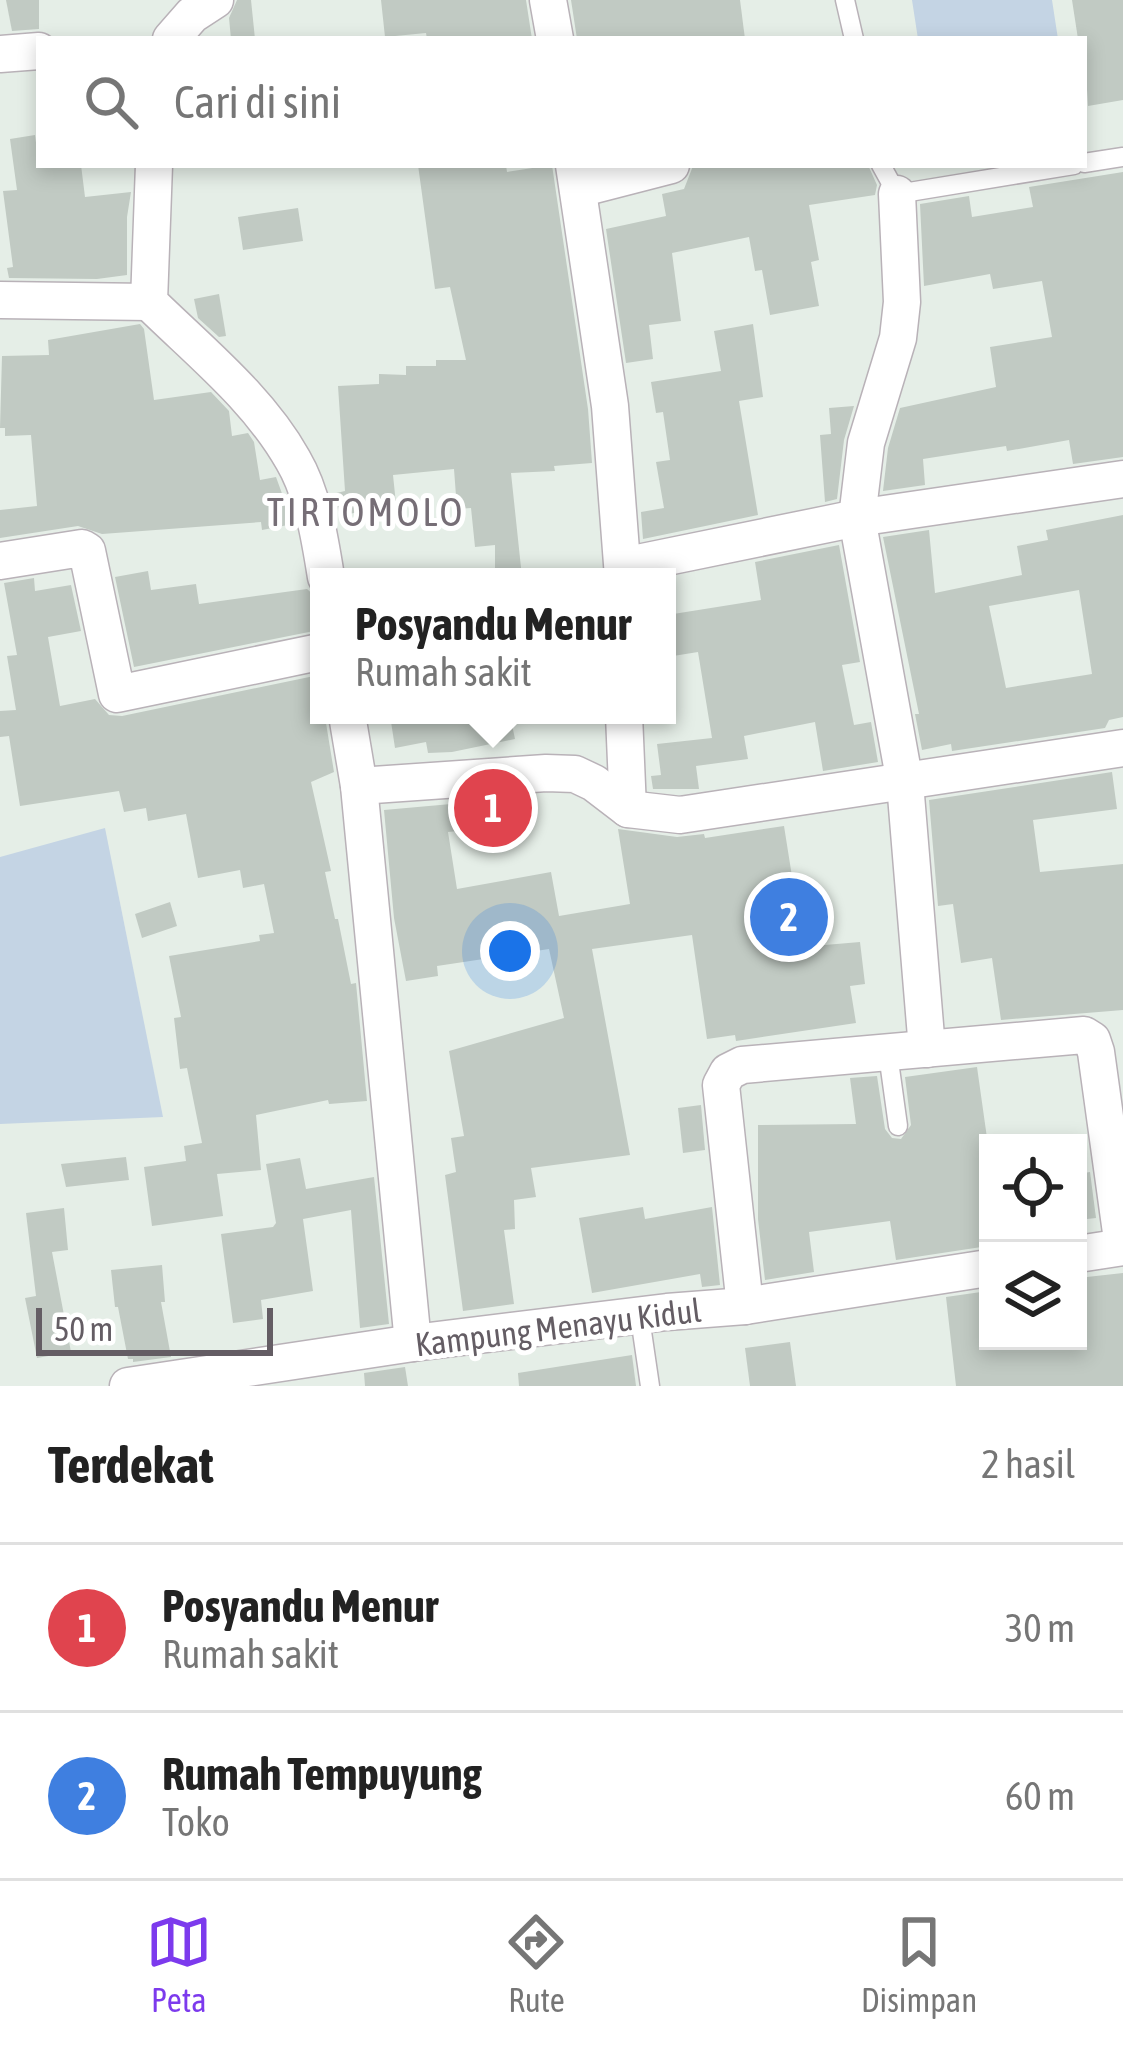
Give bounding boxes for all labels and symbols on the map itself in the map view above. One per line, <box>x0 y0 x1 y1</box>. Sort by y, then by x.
district label: TIRTOMOLO <box>267 490 465 534</box>
pin: 1 <box>454 763 532 853</box>
pin: 2 <box>750 872 828 962</box>
your location <box>480 921 540 981</box>
street label: Kampung Menayu Kidul <box>413 1291 703 1363</box>
scale bar <box>36 1302 273 1355</box>

